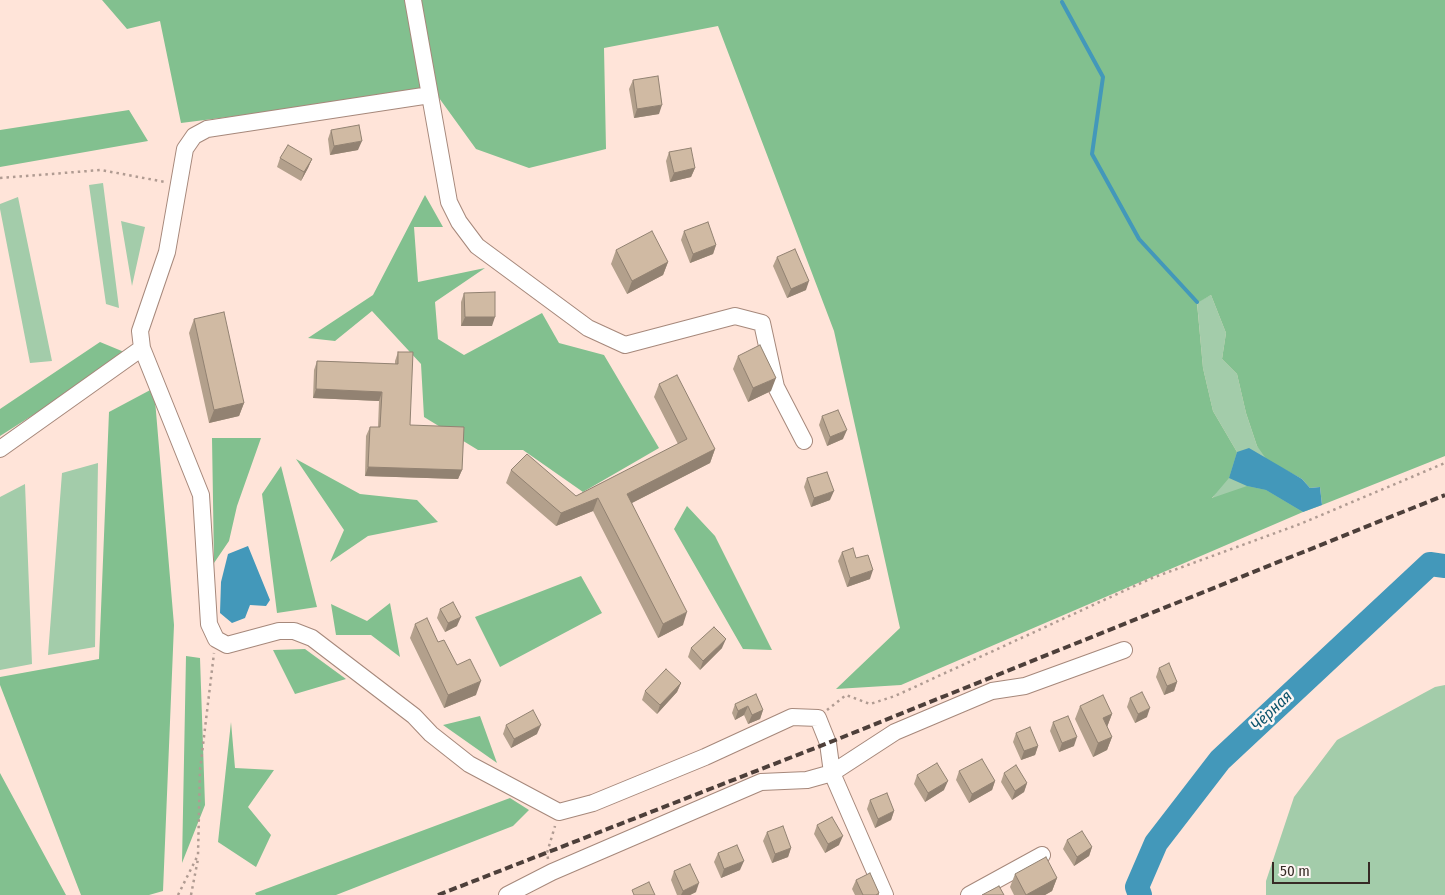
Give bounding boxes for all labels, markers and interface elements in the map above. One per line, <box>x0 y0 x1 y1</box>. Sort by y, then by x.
water label: Чёрная <box>1247 687 1297 735</box>
scale bar <box>1275 852 1372 884</box>
text: 50 m <box>1280 862 1310 880</box>

